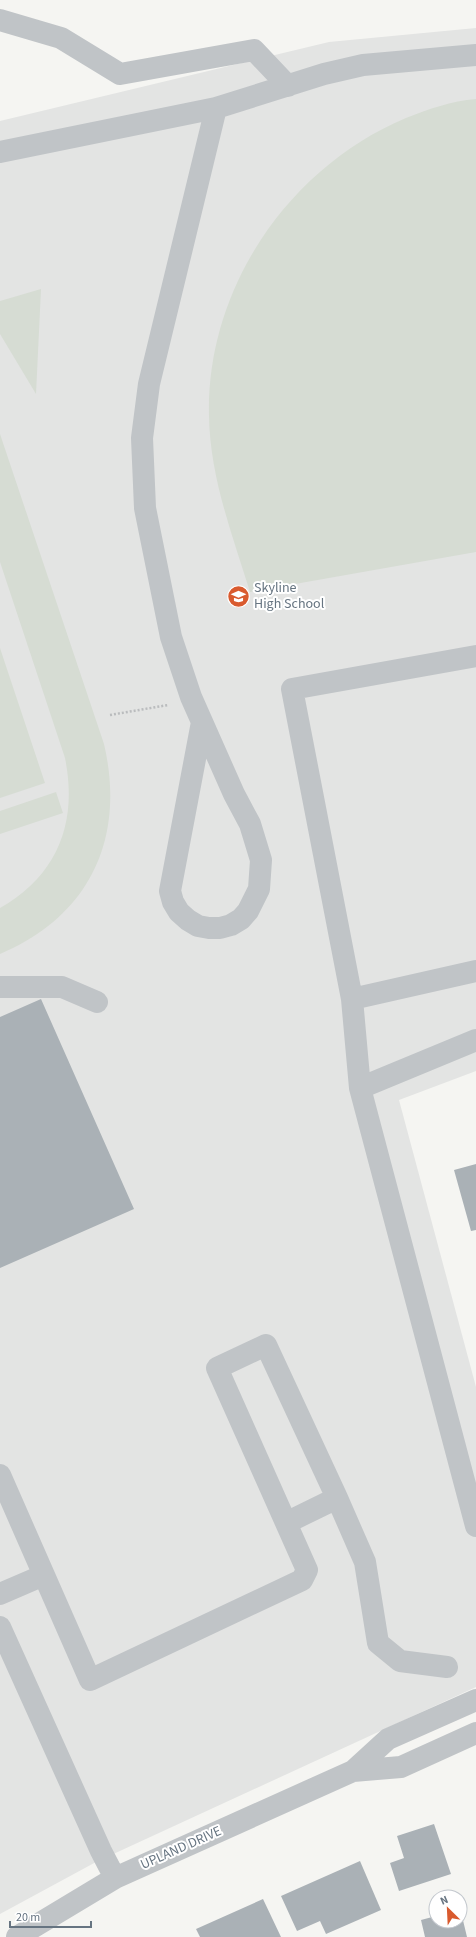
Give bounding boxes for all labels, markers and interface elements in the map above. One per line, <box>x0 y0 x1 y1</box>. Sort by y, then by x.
place label: Skyline High School <box>254 578 325 614</box>
school or university icon: Skyline High School <box>225 583 251 609</box>
street label: UPLAND DRIVE <box>137 1821 225 1875</box>
north arrow <box>428 1889 468 1929</box>
text: N <box>438 1892 451 1909</box>
scale bar <box>10 1903 91 1929</box>
text: 20 m <box>16 1909 40 1926</box>

